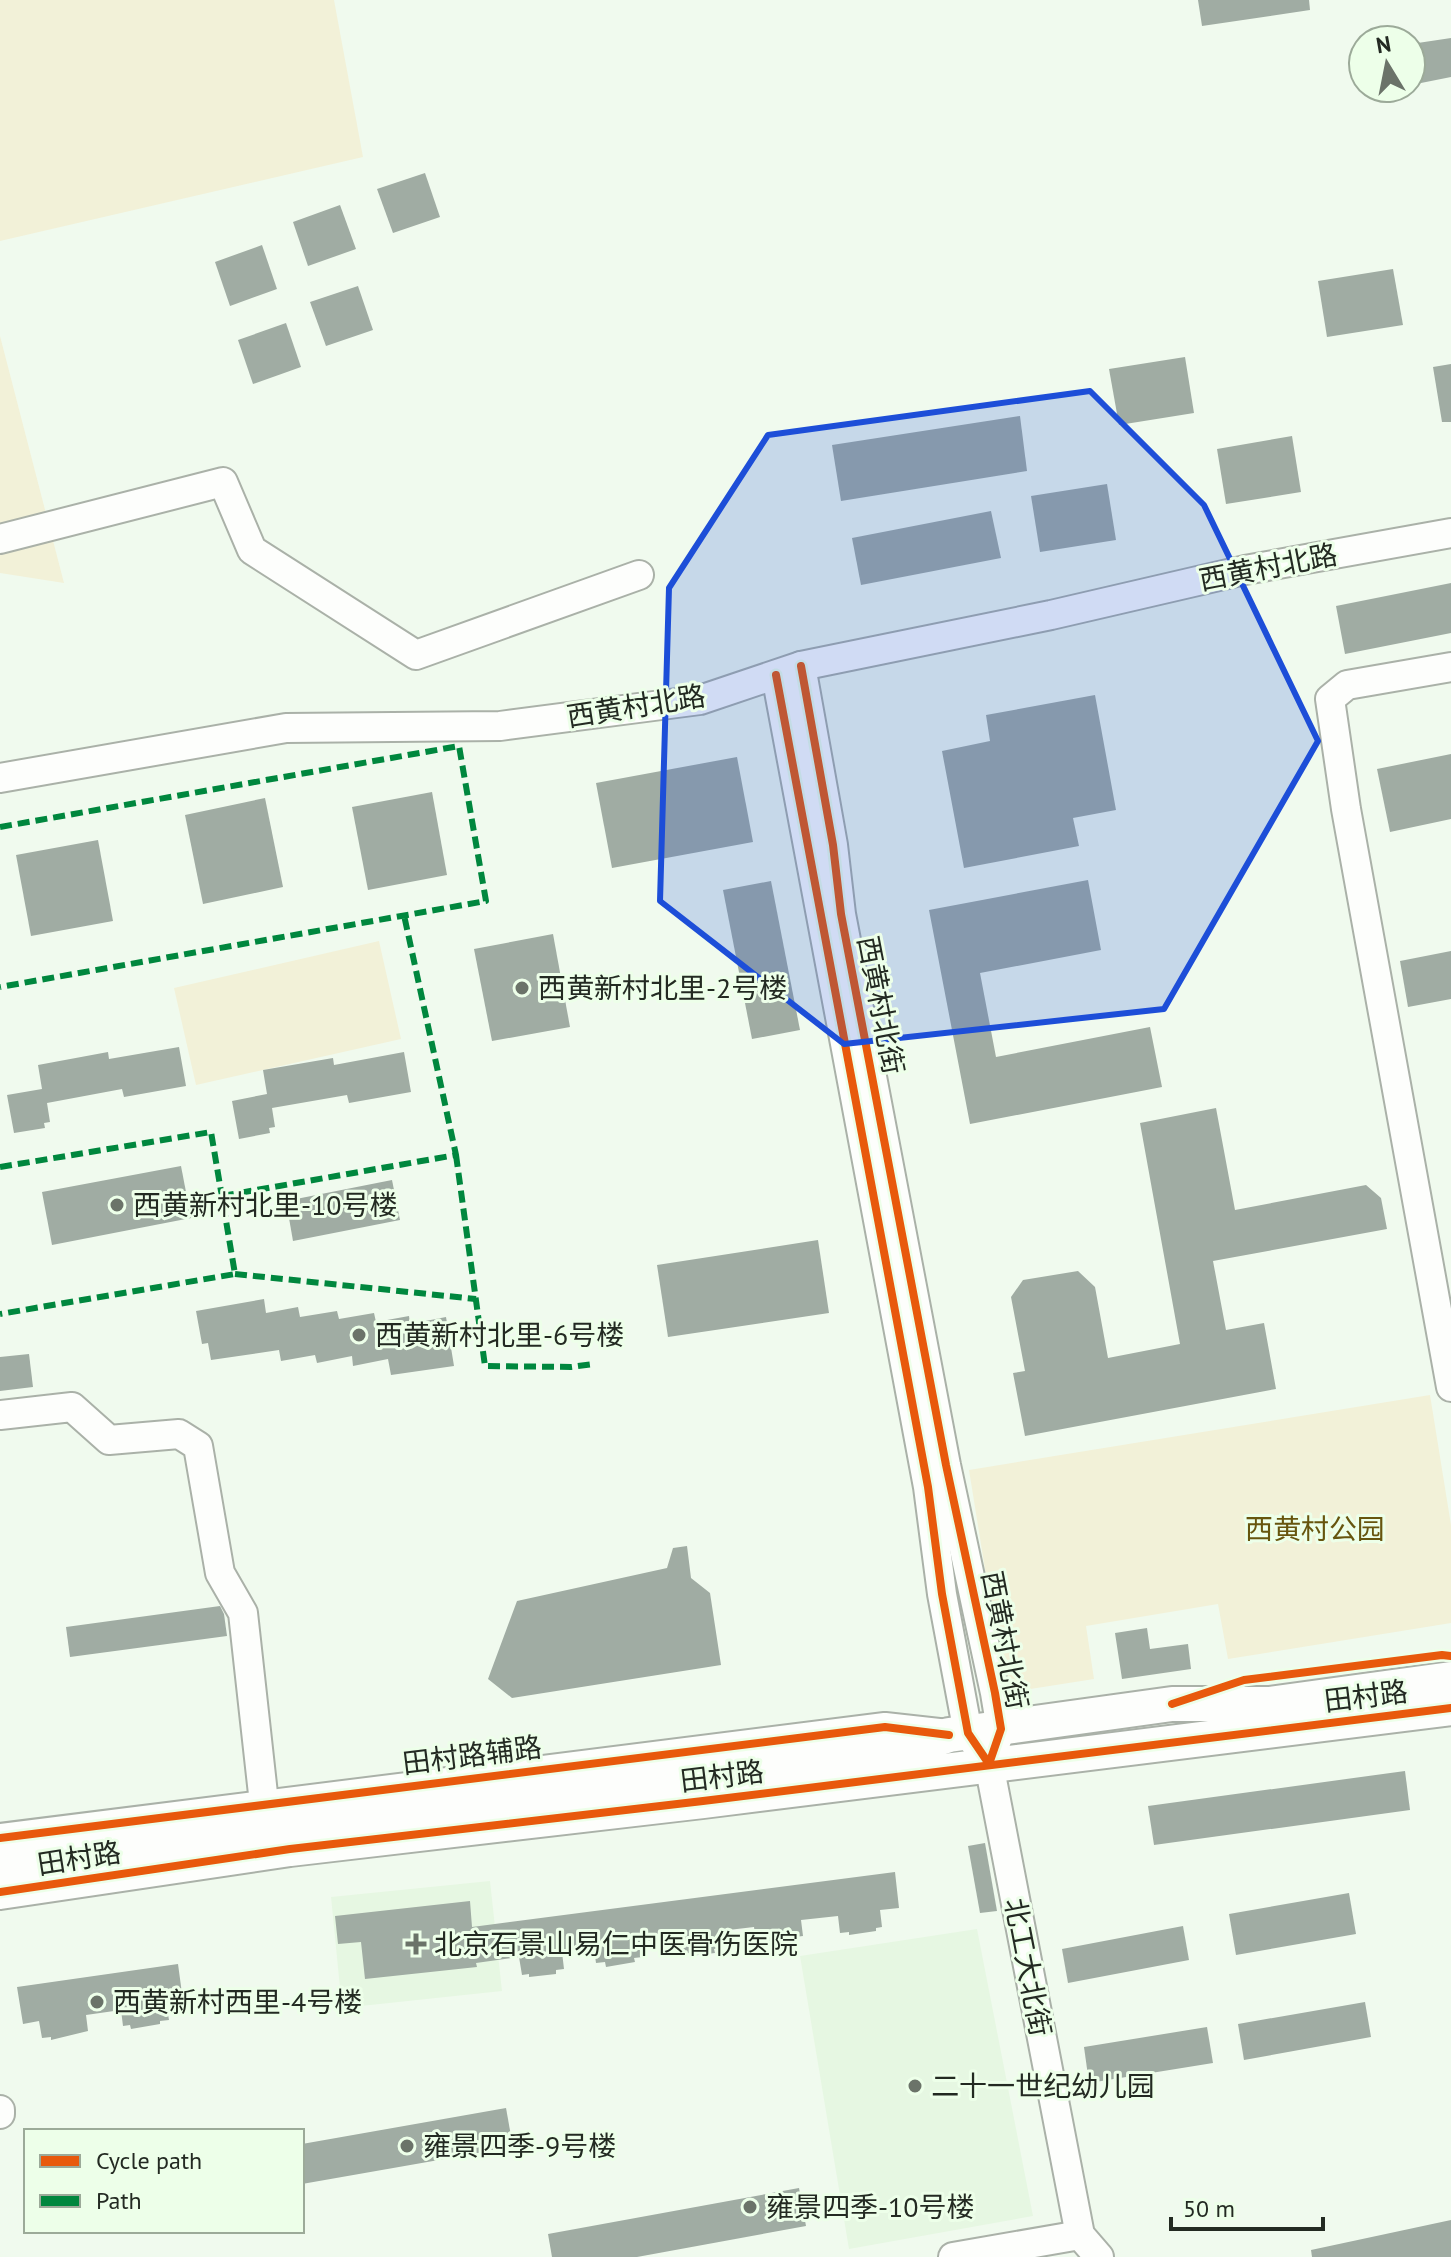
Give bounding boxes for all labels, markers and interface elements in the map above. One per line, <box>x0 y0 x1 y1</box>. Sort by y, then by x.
north arrow <box>1347 24 1427 104</box>
text: N <box>1374 29 1393 59</box>
street label: 西黄村北路 <box>1196 535 1340 598</box>
street label: 西黄村北路 <box>564 676 708 735</box>
street label: 西黄村北街 <box>850 933 913 1077</box>
place label: 西黄新村北里-2号楼 <box>538 969 787 1006</box>
marker: 西黄新村北里-2号楼 <box>513 979 531 997</box>
place label: 西黄新村北里-10号楼 <box>133 1186 398 1223</box>
marker: 西黄新村北里-10号楼 <box>108 1196 126 1214</box>
place label: 西黄新村北里-6号楼 <box>375 1316 624 1353</box>
marker: 西黄新村北里-6号楼 <box>350 1326 368 1344</box>
park label: 西黄村公园 <box>1245 1510 1385 1547</box>
street label: 西黄村北街 <box>974 1568 1037 1712</box>
street label: 田村路 <box>1322 1672 1410 1719</box>
street label: 田村路辅路 <box>400 1728 544 1781</box>
street label: 田村路 <box>678 1752 766 1799</box>
street label: 田村路 <box>35 1833 123 1882</box>
street label: 北工大北街 <box>997 1895 1060 2039</box>
place label: 北京石景山易仁中医骨伤医院 <box>434 1925 798 1962</box>
marker: 北京石景山易仁中医骨伤医院 <box>405 1933 427 1955</box>
place label: 西黄新村西里-4号楼 <box>113 1983 362 2020</box>
marker: 西黄新村西里-4号楼 <box>88 1993 106 2011</box>
place label: 二十一世纪幼儿园 <box>931 2067 1155 2104</box>
marker: 二十一世纪幼儿园 <box>906 2077 924 2095</box>
place label: 雍景四季-9号楼 <box>423 2127 616 2164</box>
legend <box>24 2129 304 2233</box>
marker: 雍景四季-9号楼 <box>398 2137 416 2155</box>
text: Cycle path <box>96 2145 202 2176</box>
scale bar <box>1171 2181 1323 2231</box>
text: Path <box>96 2185 142 2216</box>
place label: 雍景四季-10号楼 <box>766 2188 975 2225</box>
text: 50 m <box>1183 2193 1235 2224</box>
marker: 雍景四季-10号楼 <box>741 2198 759 2216</box>

